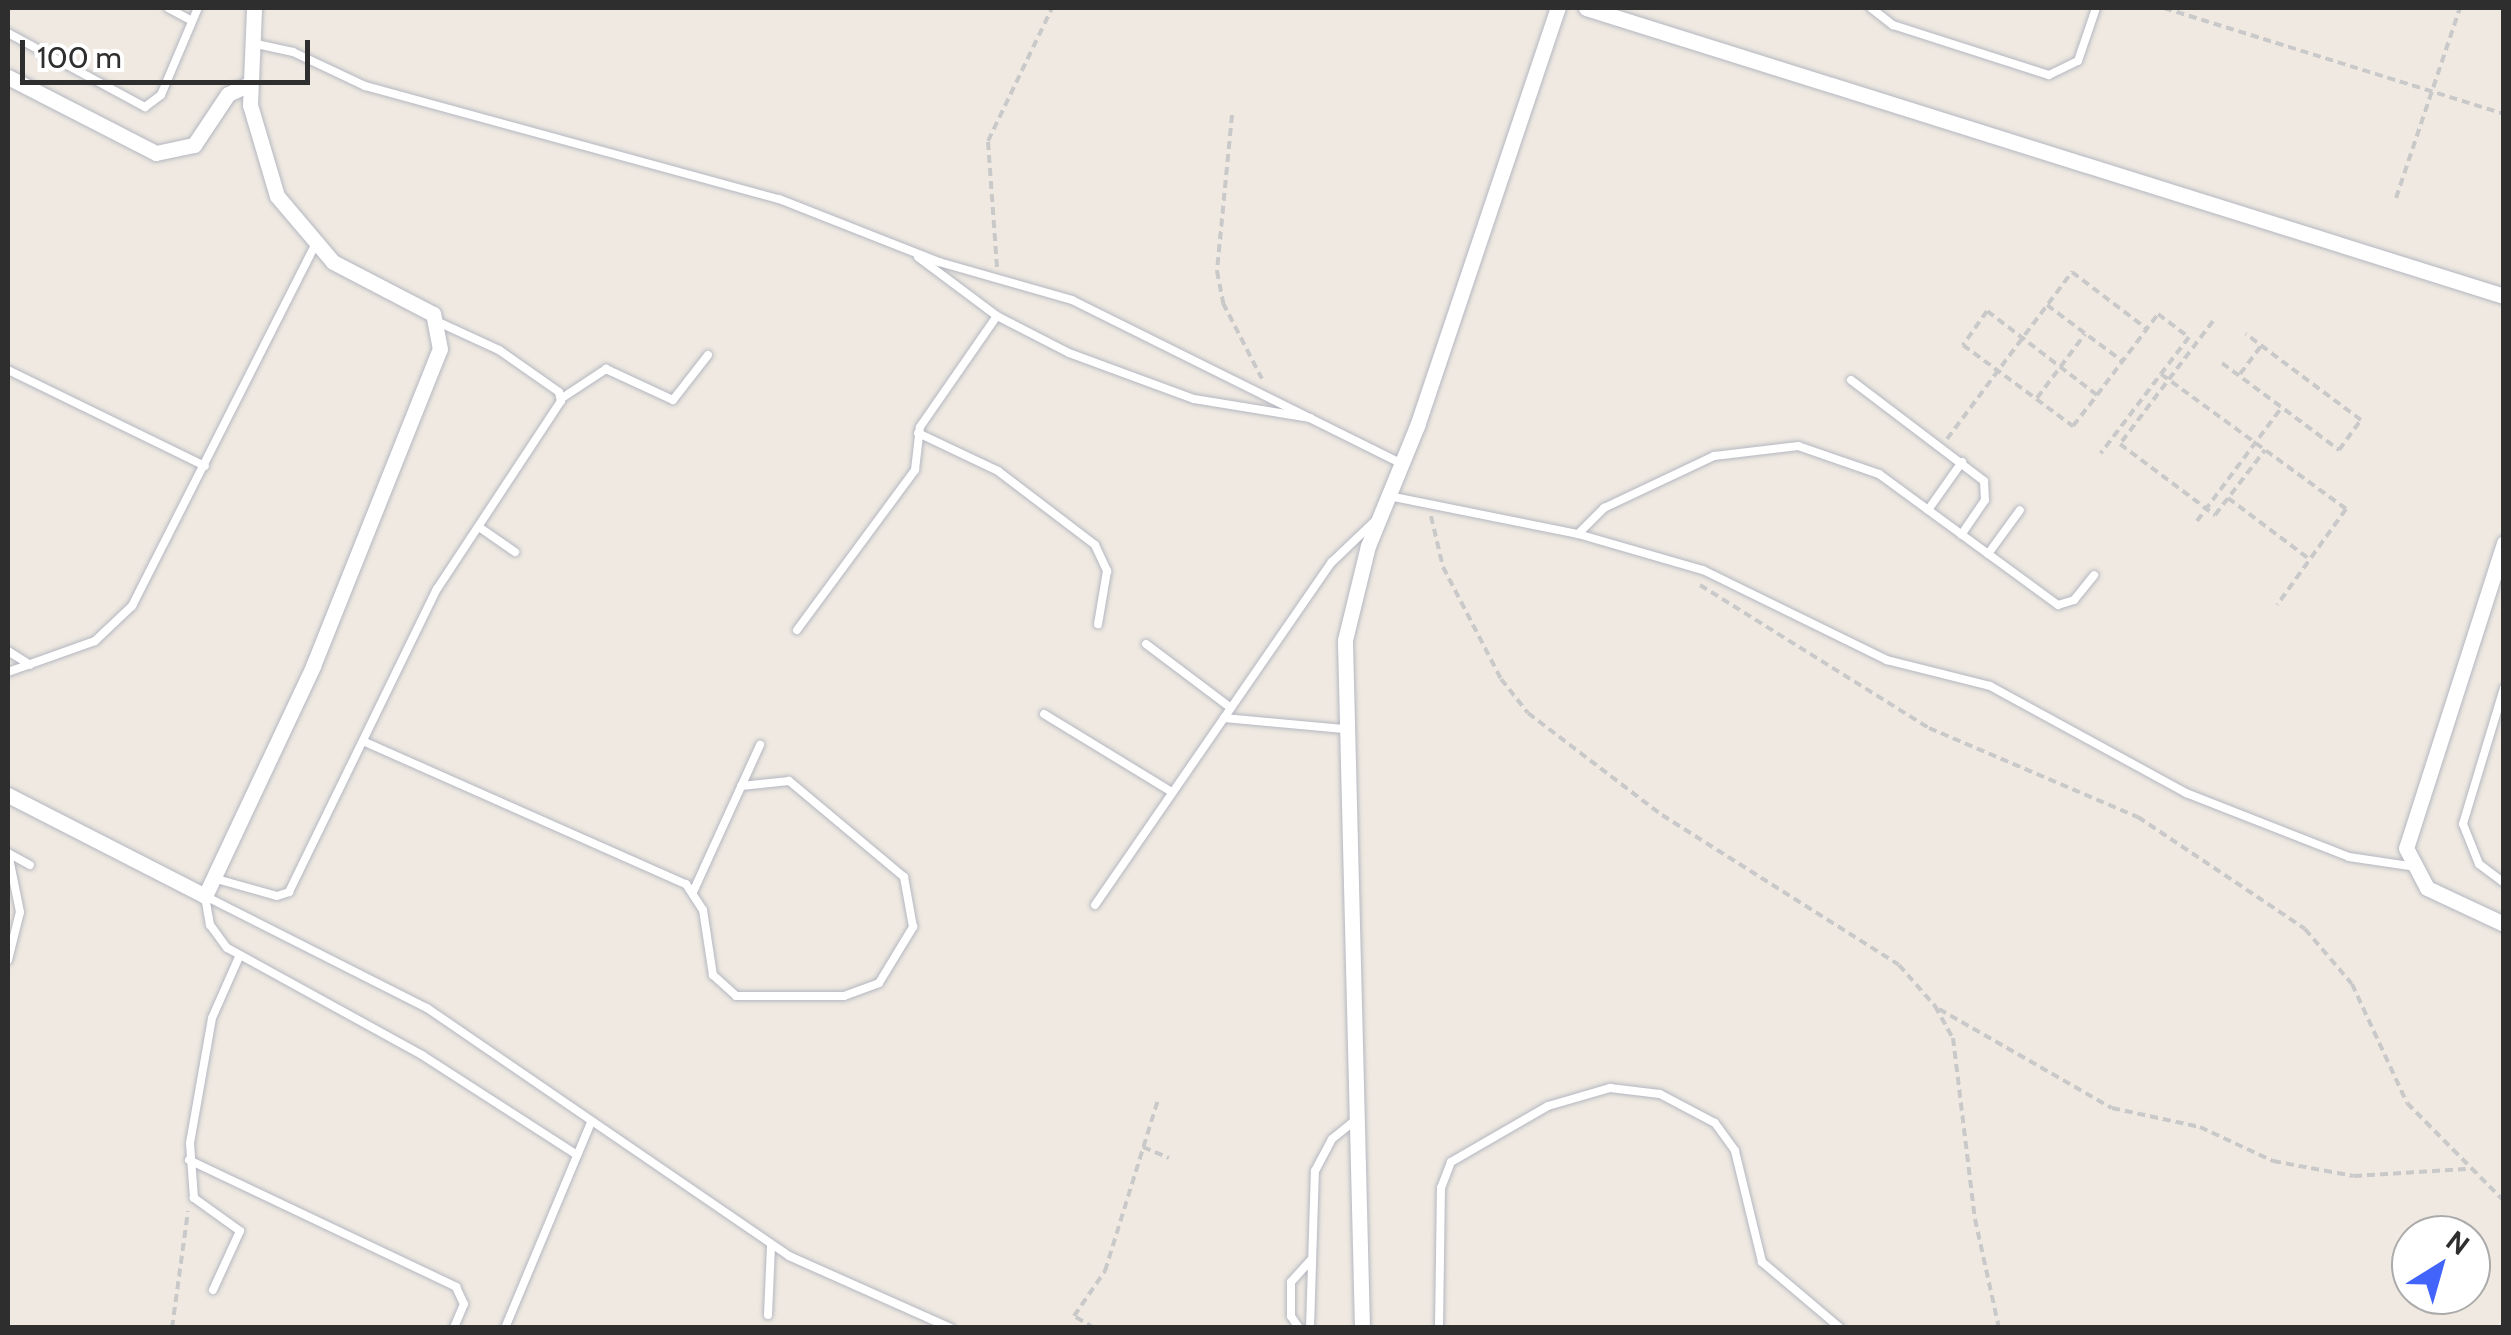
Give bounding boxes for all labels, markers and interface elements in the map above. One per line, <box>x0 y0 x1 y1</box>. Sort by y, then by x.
scale bar <box>25 20 315 82</box>
text: 100 m <box>37 39 122 76</box>
north arrow <box>2391 1215 2491 1315</box>
text: N <box>2440 1223 2476 1262</box>

